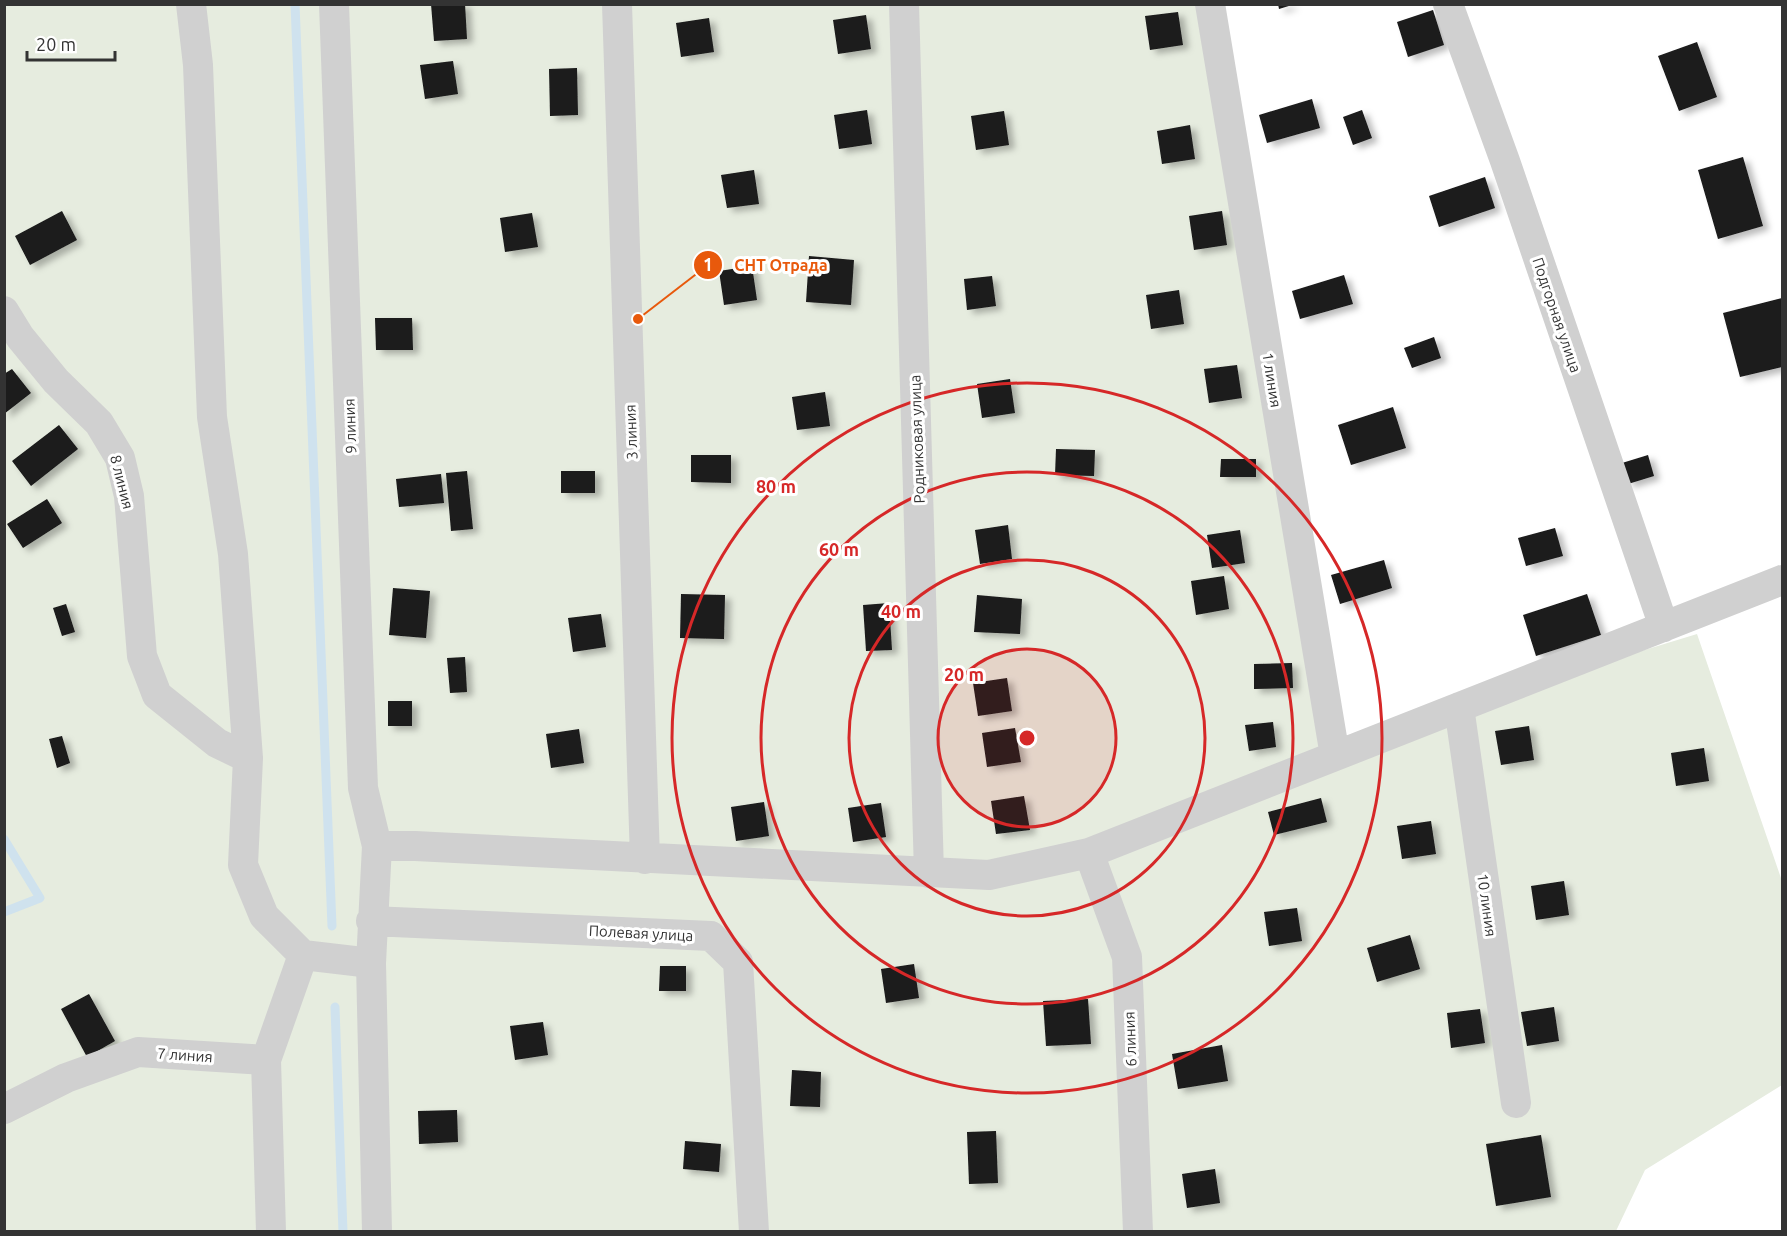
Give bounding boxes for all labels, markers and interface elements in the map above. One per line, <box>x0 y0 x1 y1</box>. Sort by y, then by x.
scale bar <box>27 24 116 62</box>
text: 20 m <box>36 34 76 54</box>
callout: СНТ Отрада <box>693 248 840 282</box>
text: 1 <box>703 254 713 274</box>
street label: Подгорная улица <box>1529 255 1585 375</box>
text: СНТ Отрада <box>734 256 828 274</box>
street label: 1 линия <box>1259 351 1285 409</box>
street label: Родниковая улица <box>906 374 928 504</box>
street label: 9 линия <box>341 398 359 454</box>
street label: 3 линия <box>622 404 640 460</box>
street label: 8 линия <box>107 453 137 511</box>
text: 80 m <box>756 476 796 496</box>
text: 60 m <box>819 539 859 559</box>
text: 40 m <box>881 601 921 621</box>
text: 20 m <box>944 664 984 684</box>
centre of rings <box>1017 728 1037 748</box>
street label: 10 линия <box>1474 872 1500 938</box>
street label: Полевая улица <box>588 922 694 944</box>
street label: 6 линия <box>1121 1011 1139 1067</box>
street label: 7 линия <box>157 1045 213 1065</box>

